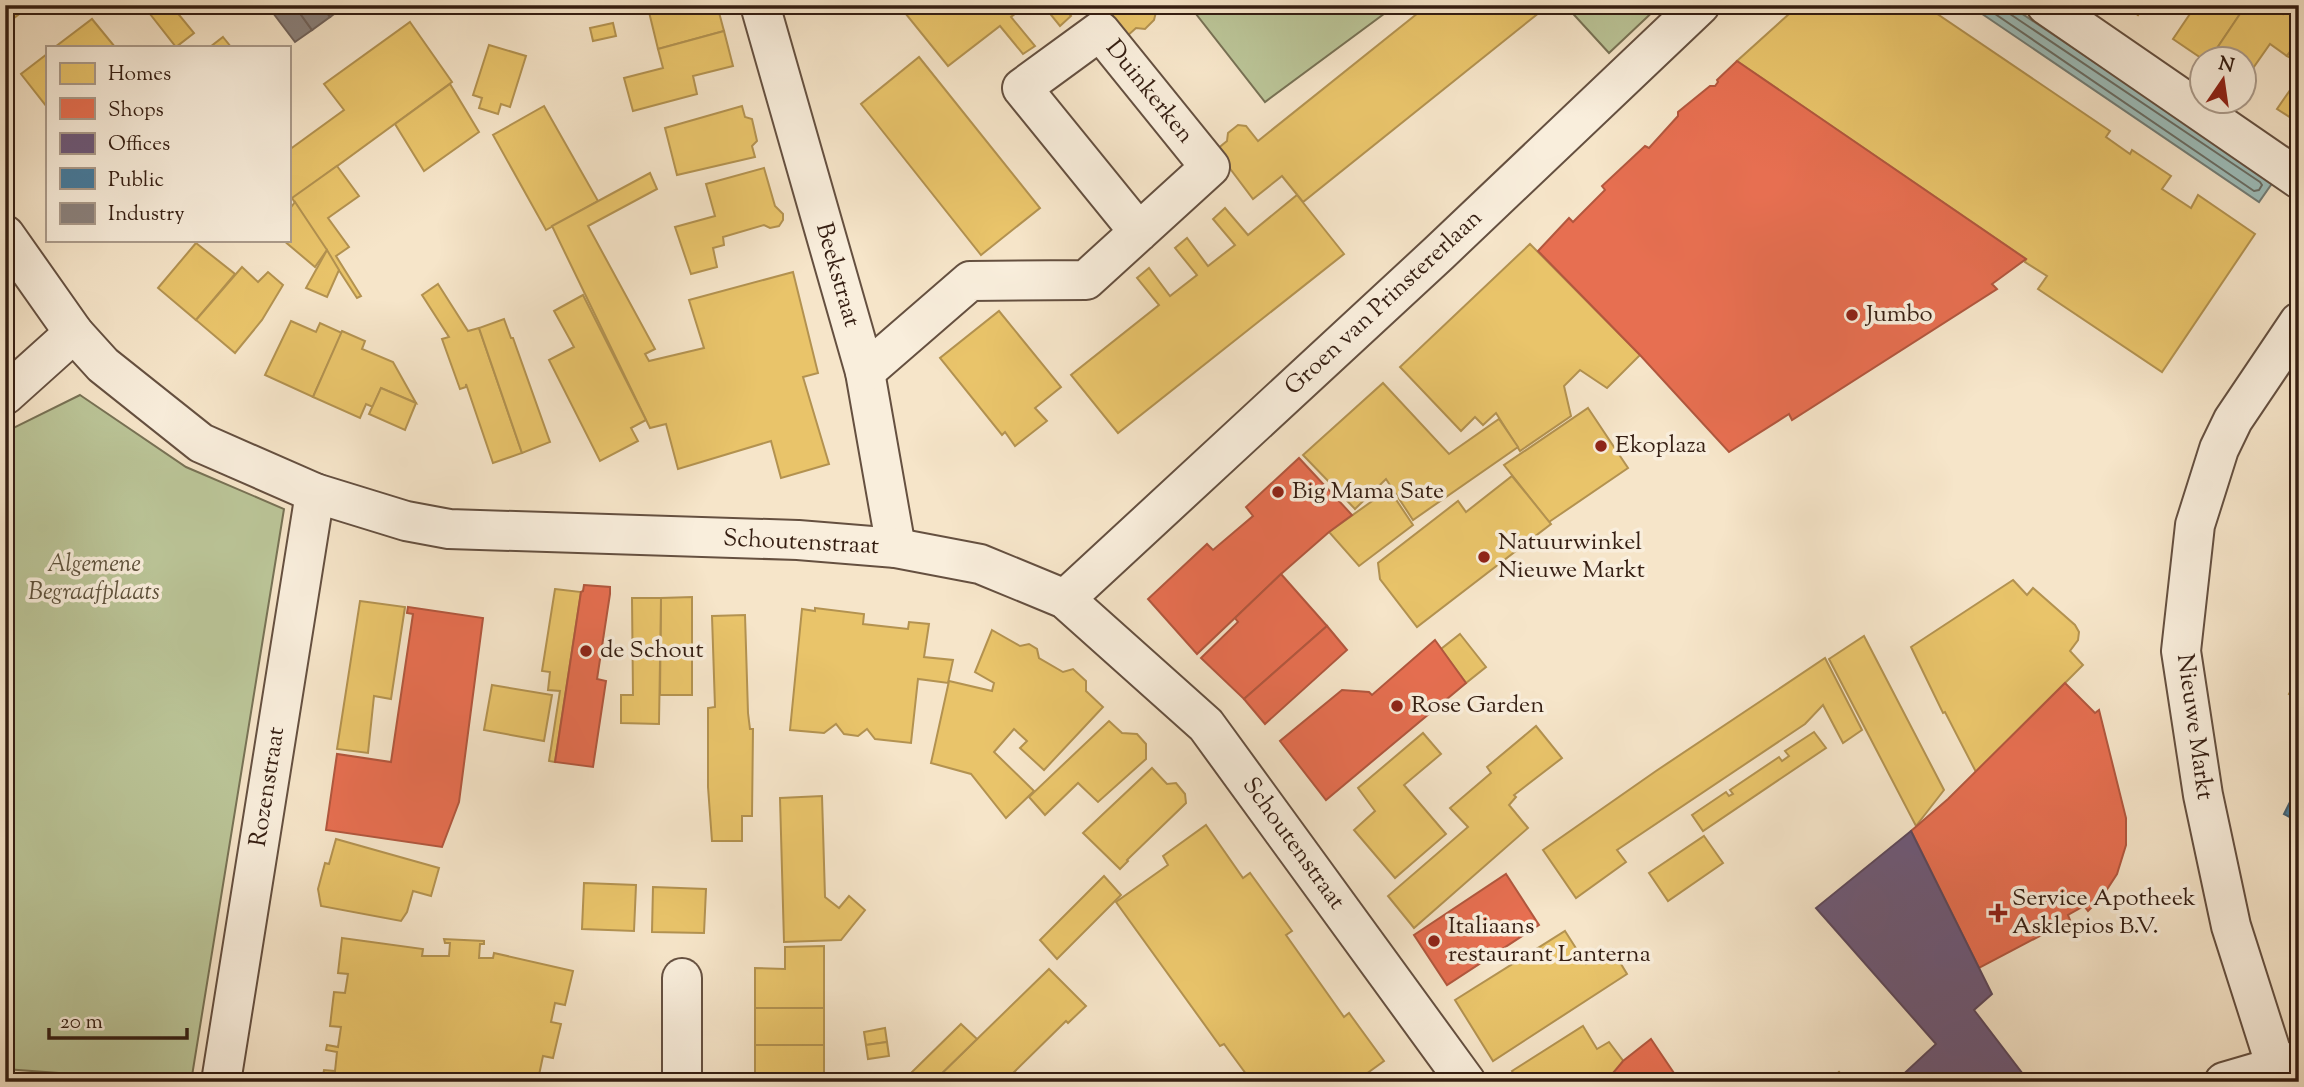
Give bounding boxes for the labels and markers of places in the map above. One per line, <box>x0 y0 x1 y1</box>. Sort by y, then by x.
place label: Jumbo <box>1864 298 1933 332</box>
marker: Jumbo <box>1844 307 1860 323</box>
place label: Ekoplaza <box>1615 429 1707 463</box>
marker: Ekoplaza <box>1593 438 1609 454</box>
place label: Big Mama Sate <box>1292 475 1444 509</box>
marker: Big Mama Sate <box>1270 484 1286 500</box>
place label: Natuurwinkel Nieuwe Markt <box>1498 526 1645 588</box>
marker: Natuurwinkel Nieuwe Markt <box>1476 549 1492 565</box>
place label: de Schout <box>600 634 704 668</box>
marker: de Schout <box>578 643 594 659</box>
place label: Rose Garden <box>1411 689 1544 723</box>
marker: Rose Garden <box>1389 698 1405 714</box>
place label: Service Apotheek Asklepios B.V. <box>2012 882 2196 944</box>
marker: Service Apotheek Asklepios B.V. <box>1990 905 2006 921</box>
place label: Italiaans restaurant Lanterna <box>1448 910 1651 972</box>
marker: Italiaans restaurant Lanterna <box>1426 933 1442 949</box>

